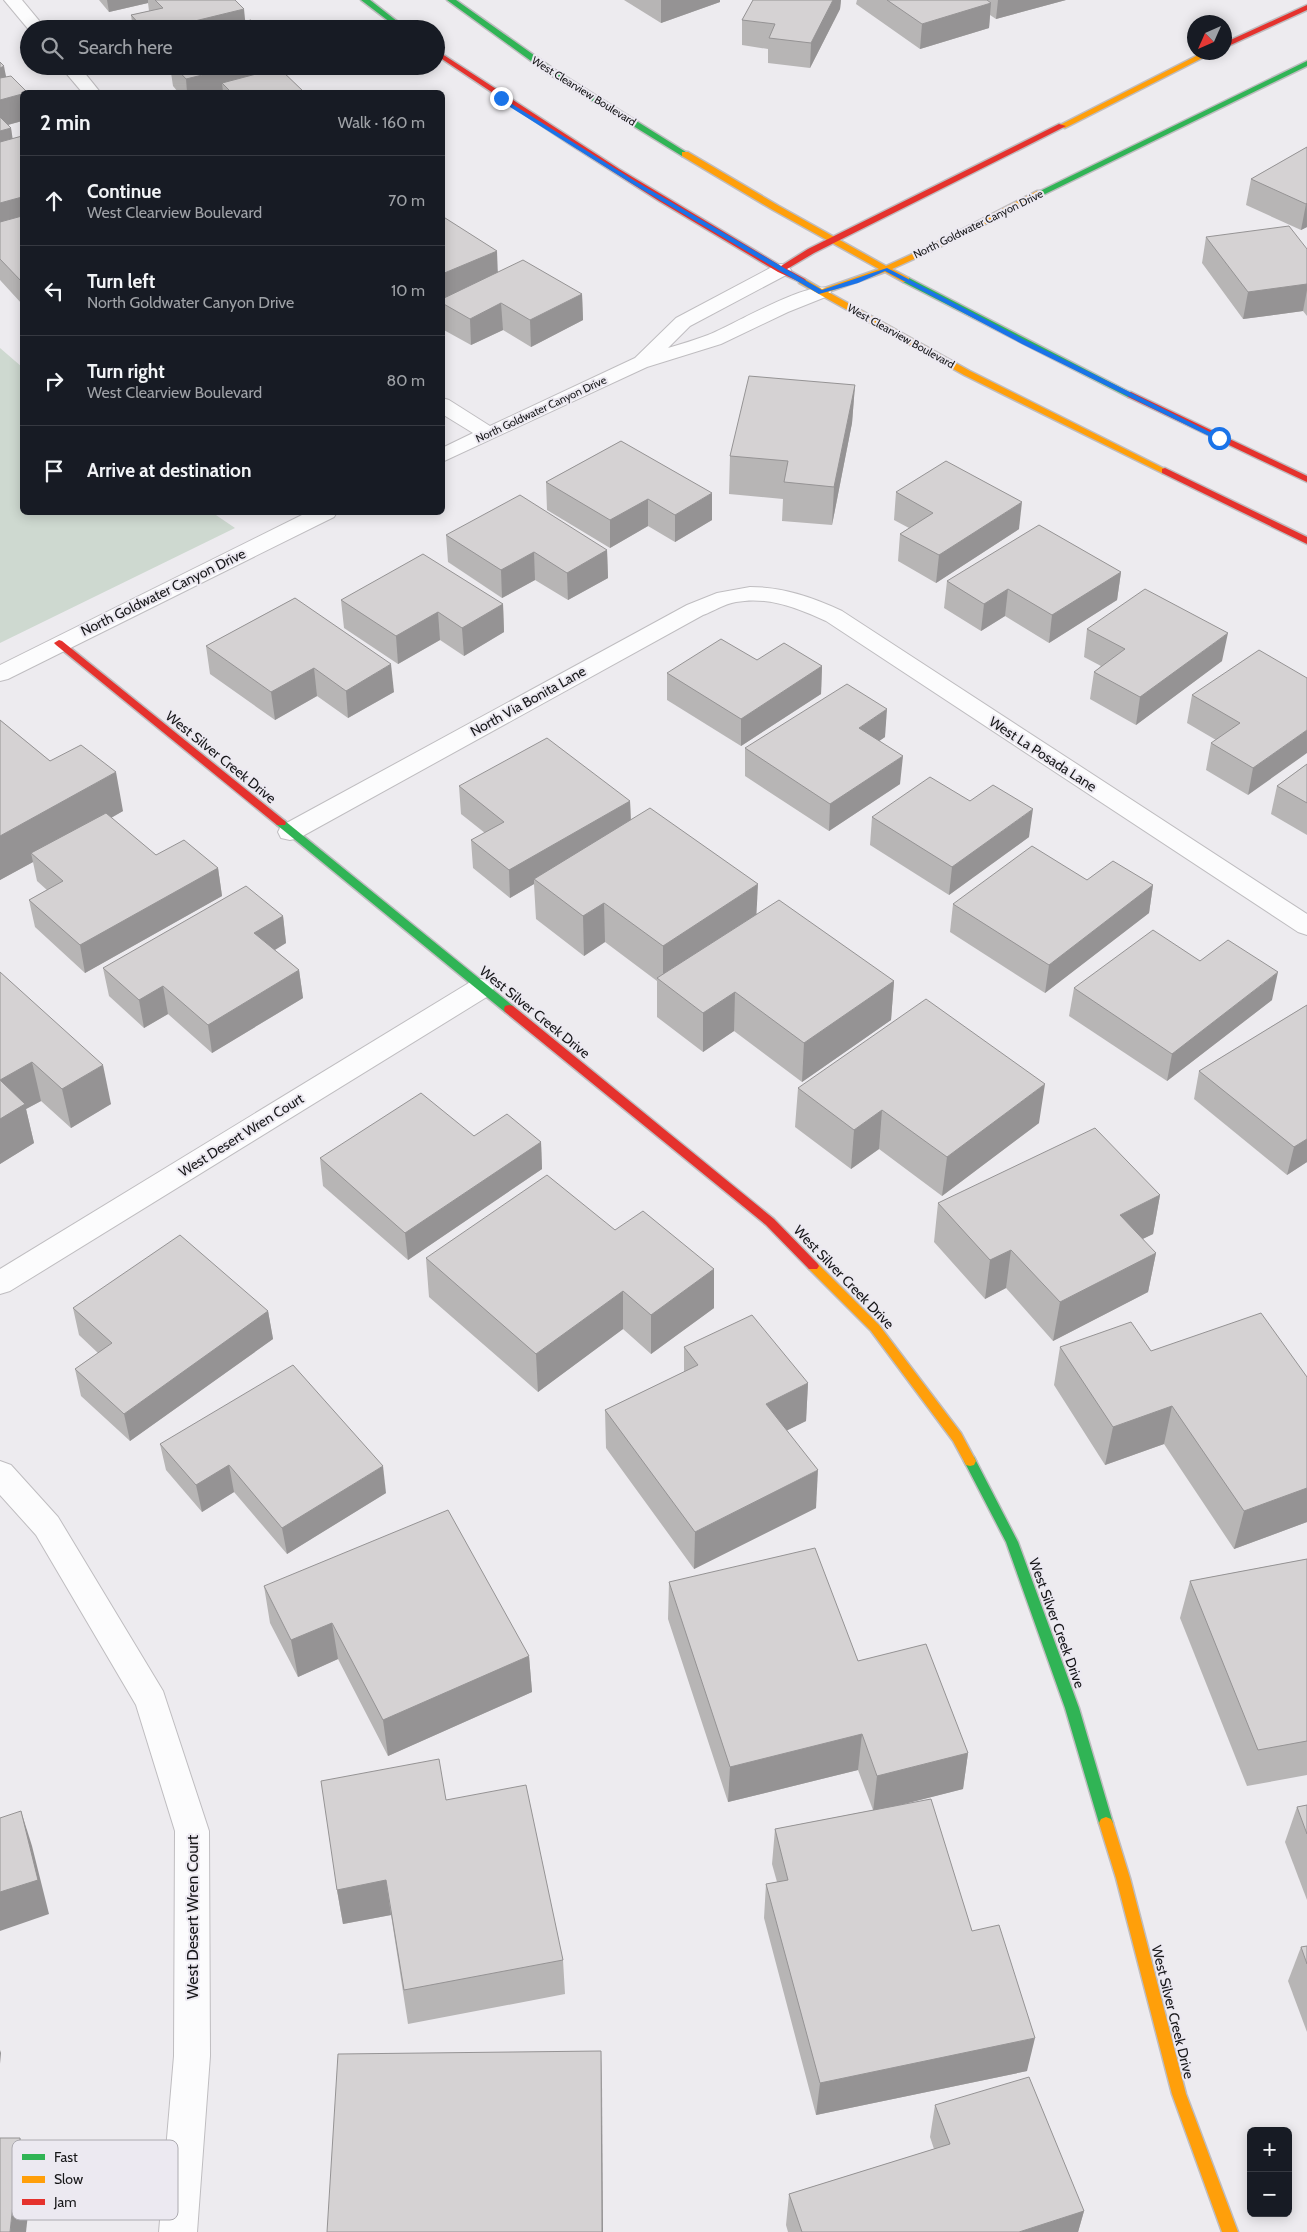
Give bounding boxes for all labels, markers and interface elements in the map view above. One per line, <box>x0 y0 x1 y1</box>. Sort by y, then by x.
north arrow <box>1187 15 1232 60</box>
search box <box>20 20 445 75</box>
icon: search <box>38 34 66 62</box>
text: Search here <box>78 36 172 59</box>
street label: West Clearview Boulevard <box>529 53 639 129</box>
route end <box>490 87 513 110</box>
text: 2 min <box>40 110 91 135</box>
text: Walk · 160 m <box>338 113 425 132</box>
text: Continue <box>87 180 161 203</box>
street label: North Goldwater Canyon Drive <box>911 186 1045 262</box>
icon: ahead <box>40 187 68 215</box>
text: 70 m <box>388 191 425 210</box>
text: West Clearview Boulevard <box>87 203 262 222</box>
text: Turn left <box>87 270 155 293</box>
icon: left <box>40 277 68 305</box>
text: 10 m <box>391 281 425 300</box>
text: North Goldwater Canyon Drive <box>87 293 294 312</box>
street label: West Clearview Boulevard <box>845 301 957 371</box>
text: Turn right <box>87 360 165 383</box>
icon: right <box>40 367 68 395</box>
text: 80 m <box>387 371 425 390</box>
street label: North Goldwater Canyon Drive <box>473 372 609 445</box>
text: West Clearview Boulevard <box>87 383 262 402</box>
route start <box>1208 427 1231 450</box>
icon: arrive <box>40 457 68 485</box>
text: Arrive at destination <box>87 459 251 482</box>
street label: North Goldwater Canyon Drive <box>78 544 248 640</box>
street label: North Via Bonita Lane <box>467 662 589 740</box>
street label: West Silver Creek Drive <box>162 707 280 807</box>
street label: West La Posada Lane <box>986 712 1100 796</box>
street label: West Silver Creek Drive <box>476 962 594 1062</box>
street label: West Desert Wren Court <box>175 1089 307 1181</box>
street label: West Silver Creek Drive <box>790 1221 898 1333</box>
street label: West Silver Creek Drive <box>1025 1555 1089 1691</box>
street label: West Desert Wren Court <box>183 1834 202 1999</box>
street label: West Silver Creek Drive <box>1148 1943 1198 2081</box>
map controls <box>1247 2127 1292 2217</box>
button: + <box>1247 2127 1292 2172</box>
legend <box>12 2140 178 2220</box>
text: Fast <box>54 2148 78 2166</box>
text: Slow <box>54 2170 83 2188</box>
button: − <box>1247 2172 1292 2217</box>
text: Jam <box>53 2193 76 2211</box>

